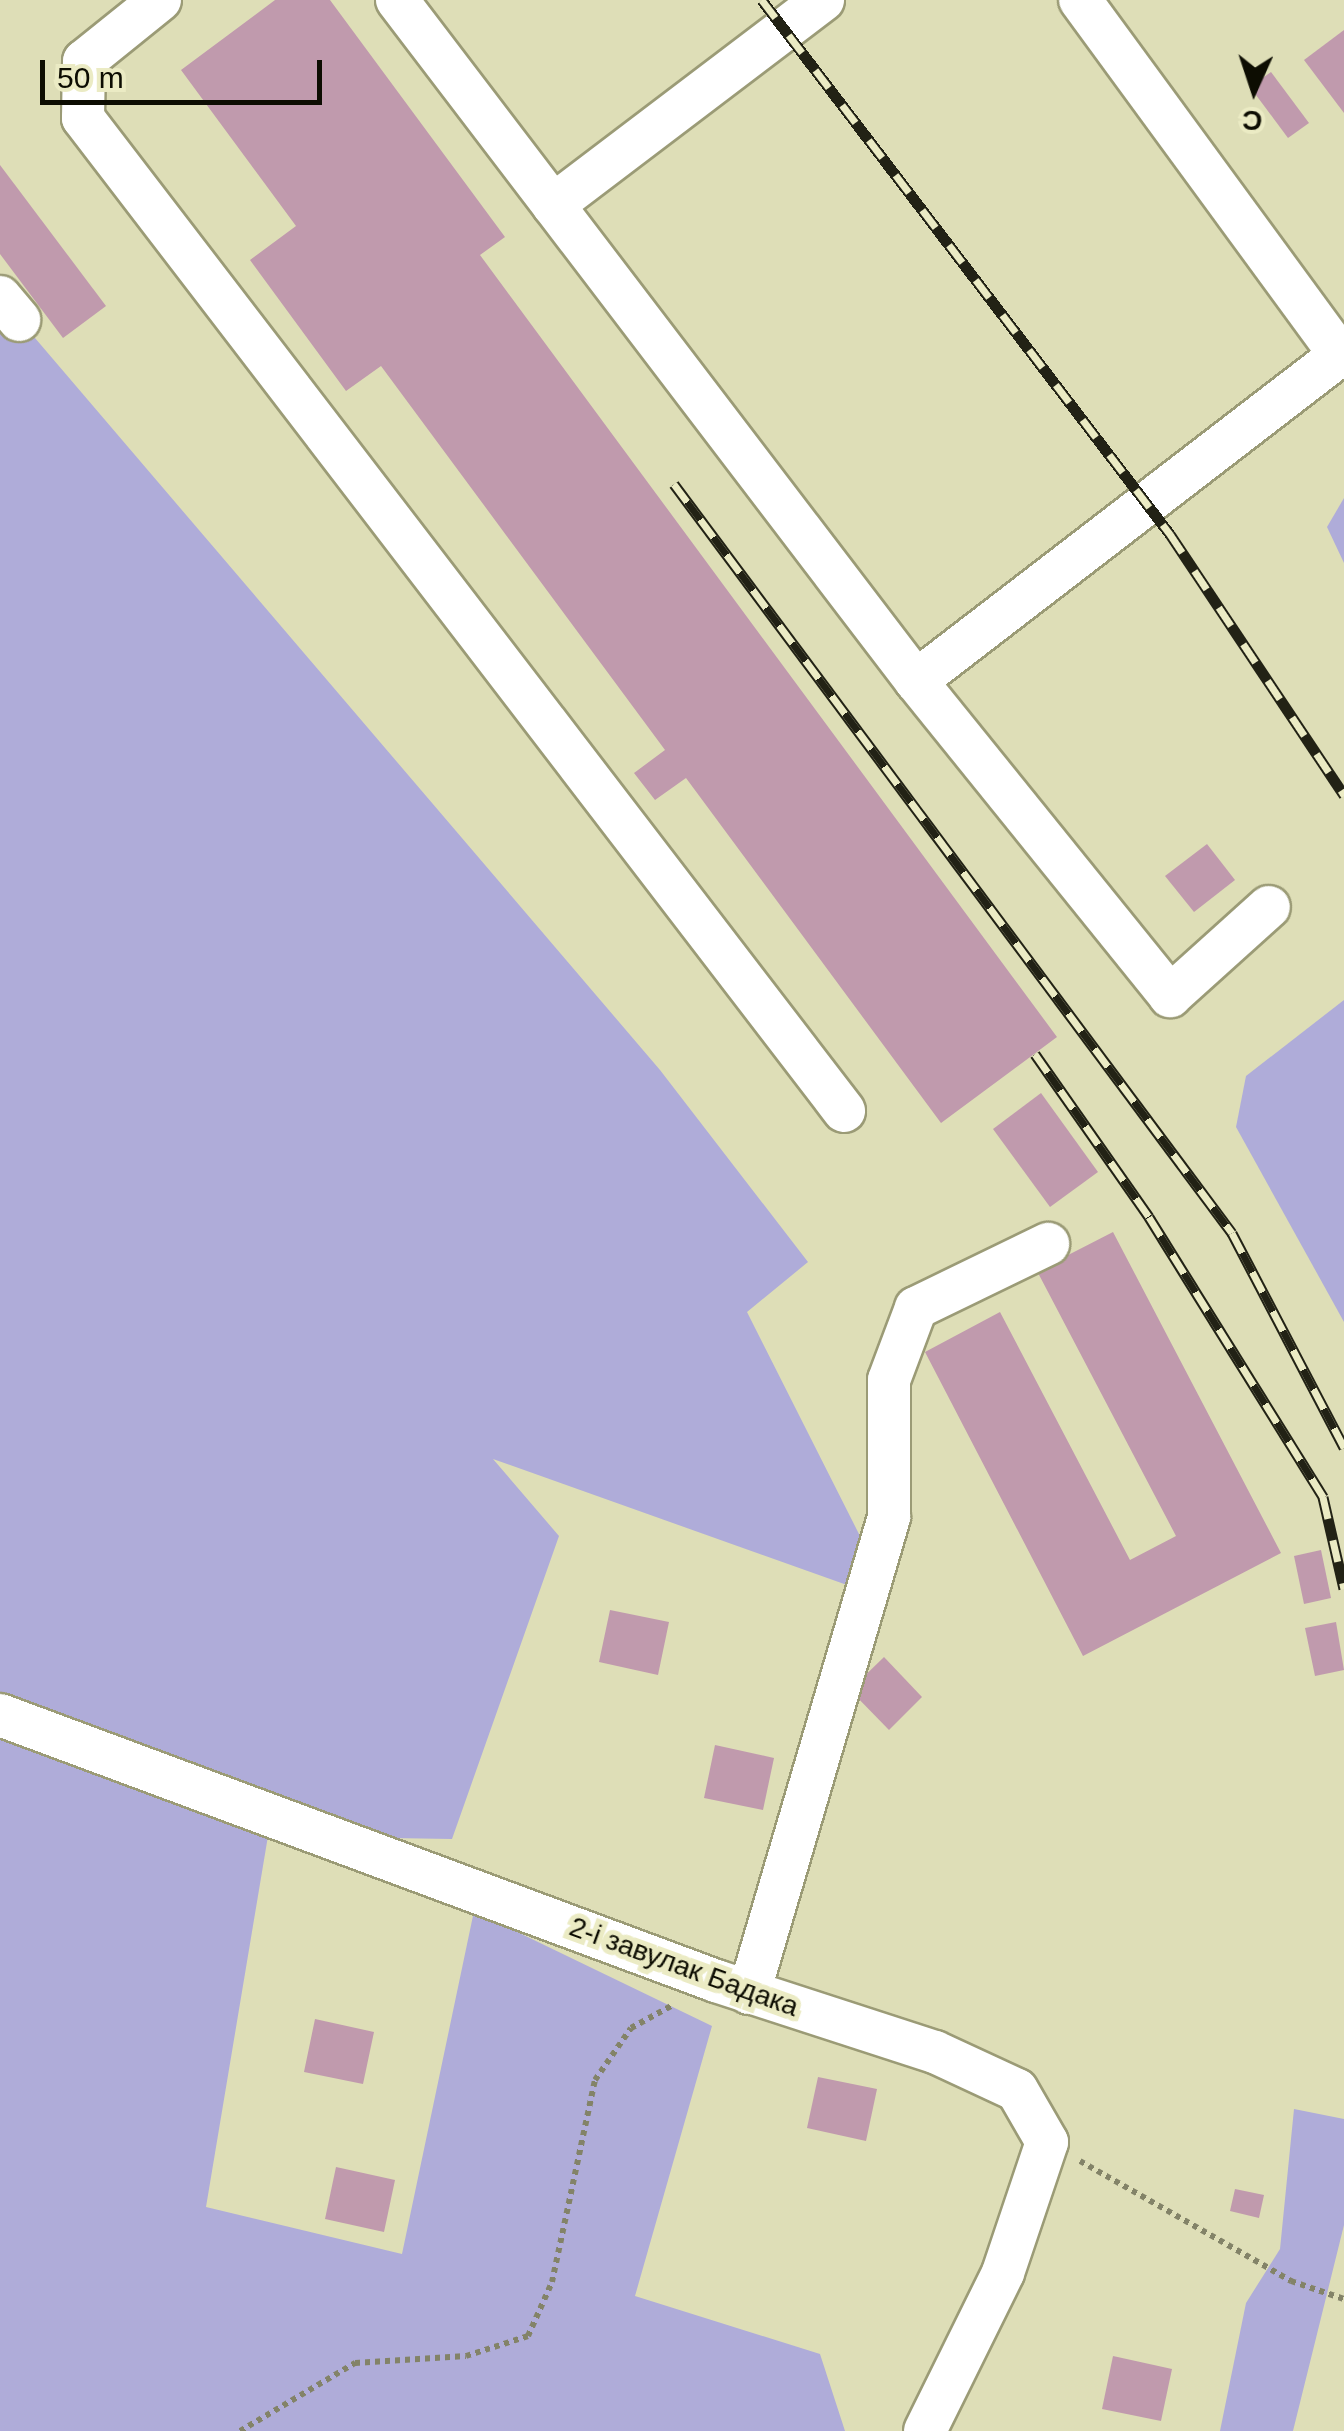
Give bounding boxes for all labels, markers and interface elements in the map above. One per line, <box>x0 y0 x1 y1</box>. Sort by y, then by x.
scale bar <box>45 40 328 102</box>
north arrow <box>1204 40 1304 140</box>
text: 50 m <box>57 61 124 94</box>
text: С <box>1241 104 1263 136</box>
street label: 2-і завулак Бадака <box>565 1910 803 2024</box>

